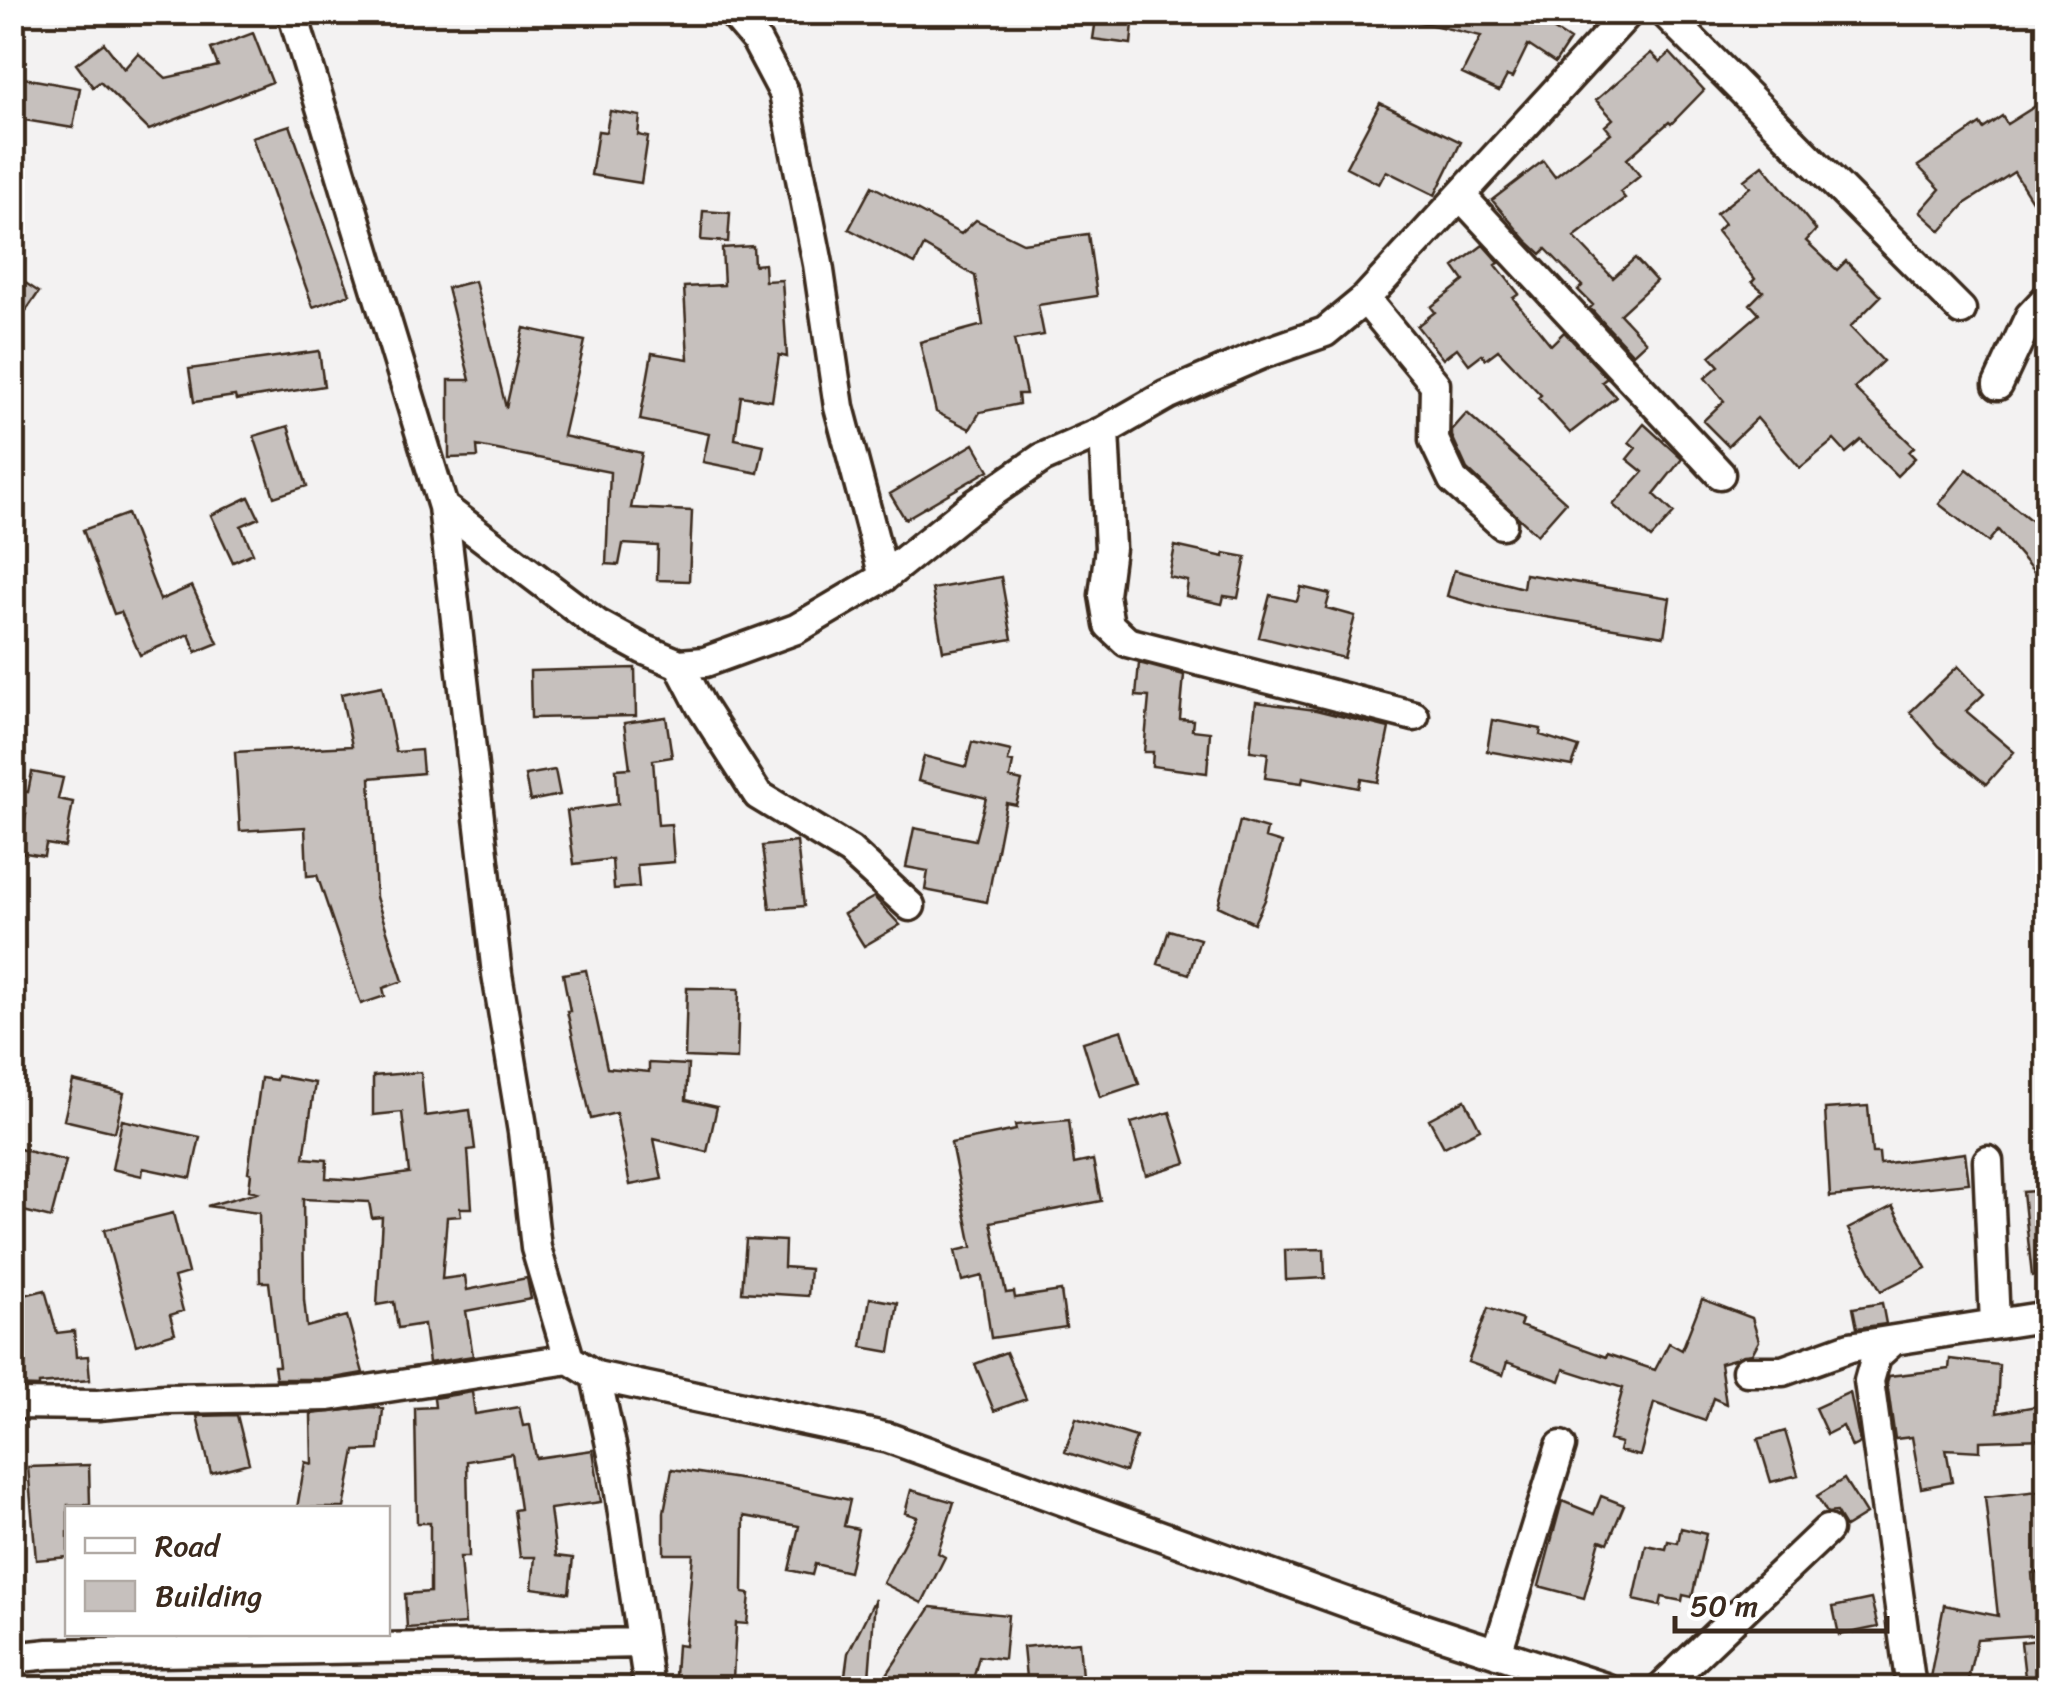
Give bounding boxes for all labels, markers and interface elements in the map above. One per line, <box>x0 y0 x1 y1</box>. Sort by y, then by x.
legend <box>65 1506 390 1636</box>
text: Road <box>155 1519 222 1573</box>
text: Building <box>155 1569 262 1623</box>
scale bar <box>1675 1571 1888 1633</box>
text: 50 m <box>1690 1579 1758 1633</box>

